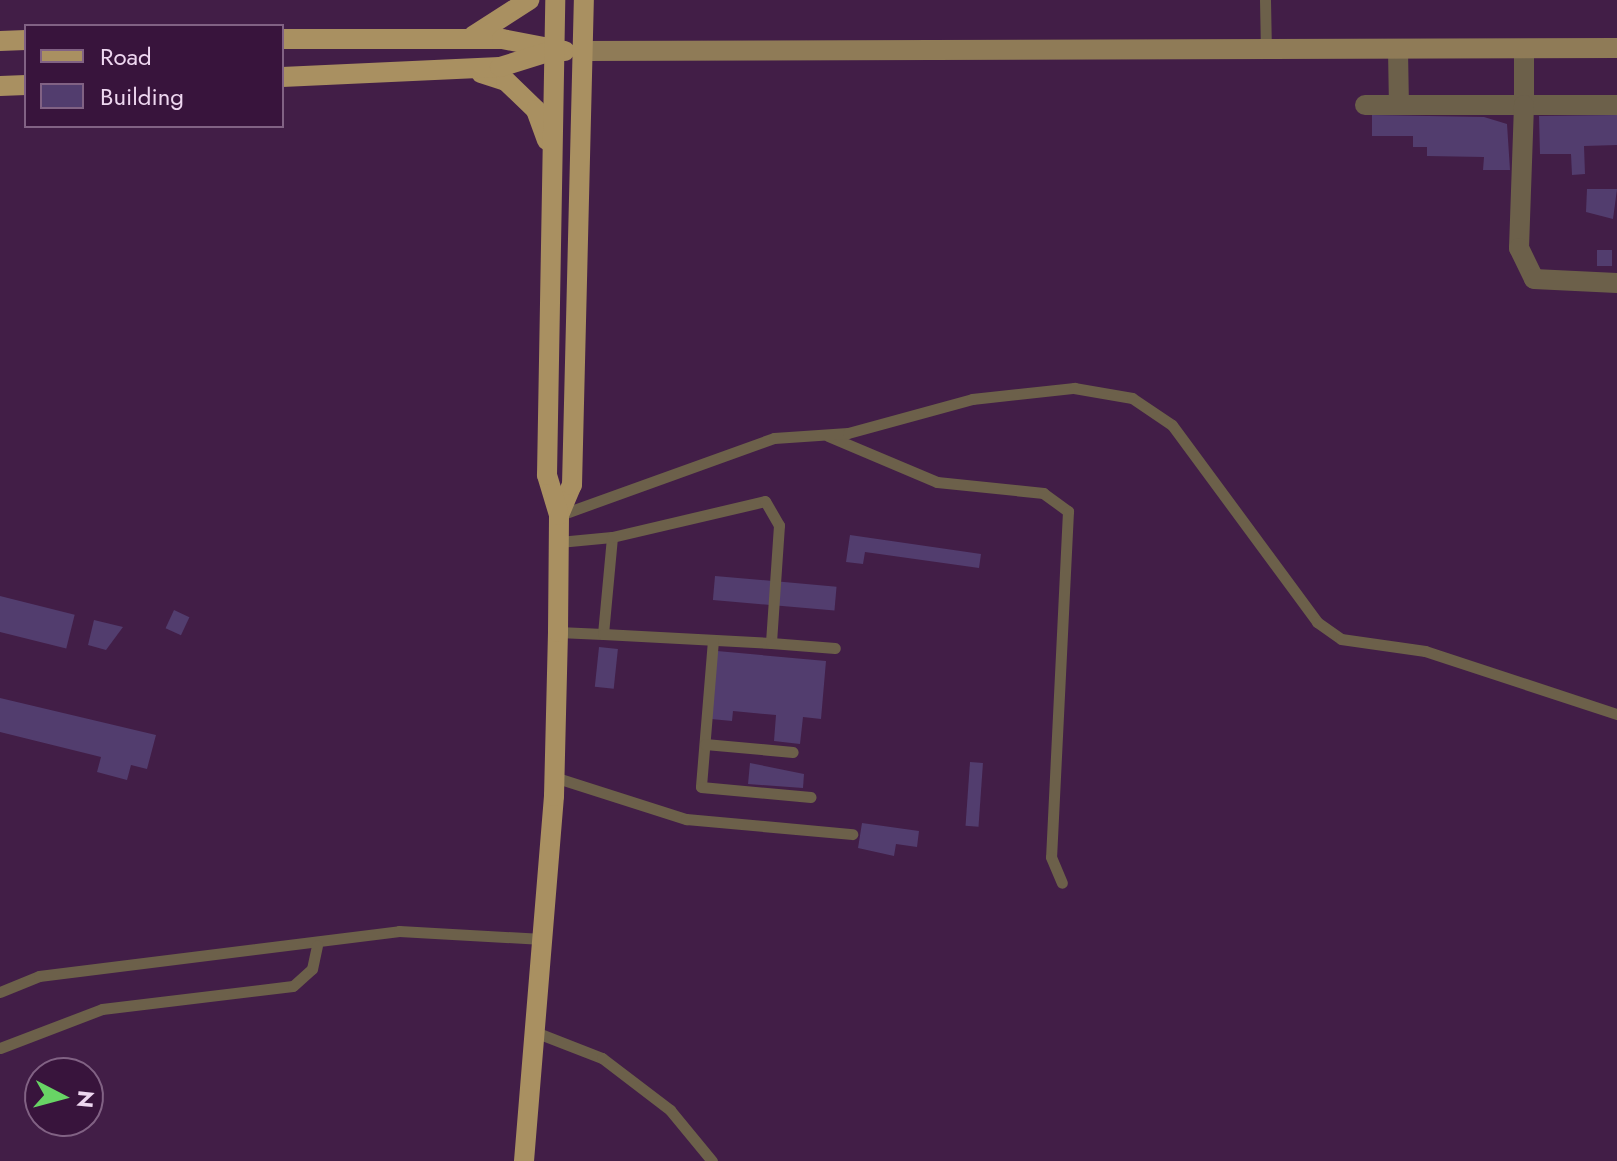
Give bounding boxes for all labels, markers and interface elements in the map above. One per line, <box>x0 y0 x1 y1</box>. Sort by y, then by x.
legend <box>24 24 284 128</box>
text: Road <box>100 39 152 74</box>
text: Building <box>100 79 184 114</box>
north arrow <box>24 1057 104 1137</box>
text: N <box>69 1089 103 1110</box>

